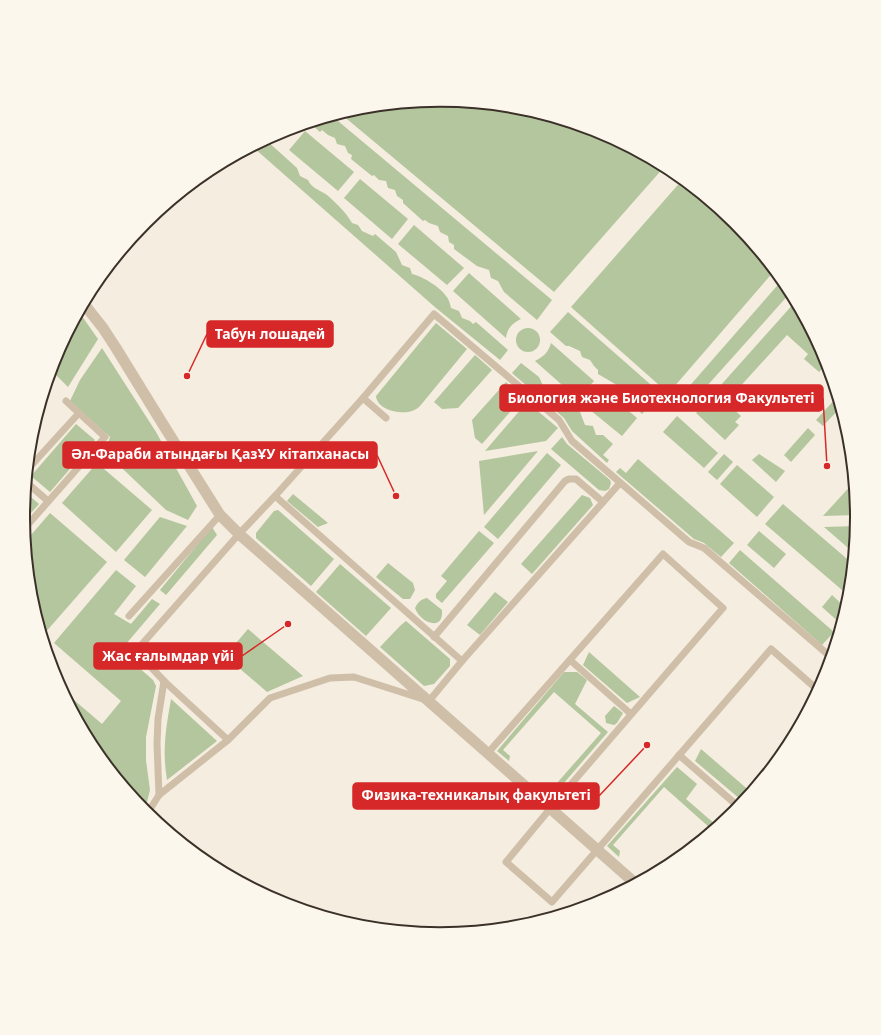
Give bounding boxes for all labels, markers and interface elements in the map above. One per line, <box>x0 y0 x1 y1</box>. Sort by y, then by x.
callout: Табун лошадей <box>207 321 333 347</box>
text: Табун лошадей <box>215 324 325 343</box>
callout: Биология және Биотехнология Факультеті <box>500 385 823 411</box>
text: Биология және Биотехнология Факультеті <box>507 388 815 407</box>
callout: Әл-Фараби атындағы ҚазҰУ кітапханасы <box>63 442 377 468</box>
text: Әл-Фараби атындағы ҚазҰУ кітапханасы <box>71 444 369 463</box>
callout: Жас ғалымдар үйі <box>94 643 242 669</box>
text: Жас ғалымдар үйі <box>102 646 234 665</box>
callout: Физика-техникалық факультеті <box>353 783 599 809</box>
text: Физика-техникалық факультеті <box>361 785 591 804</box>

